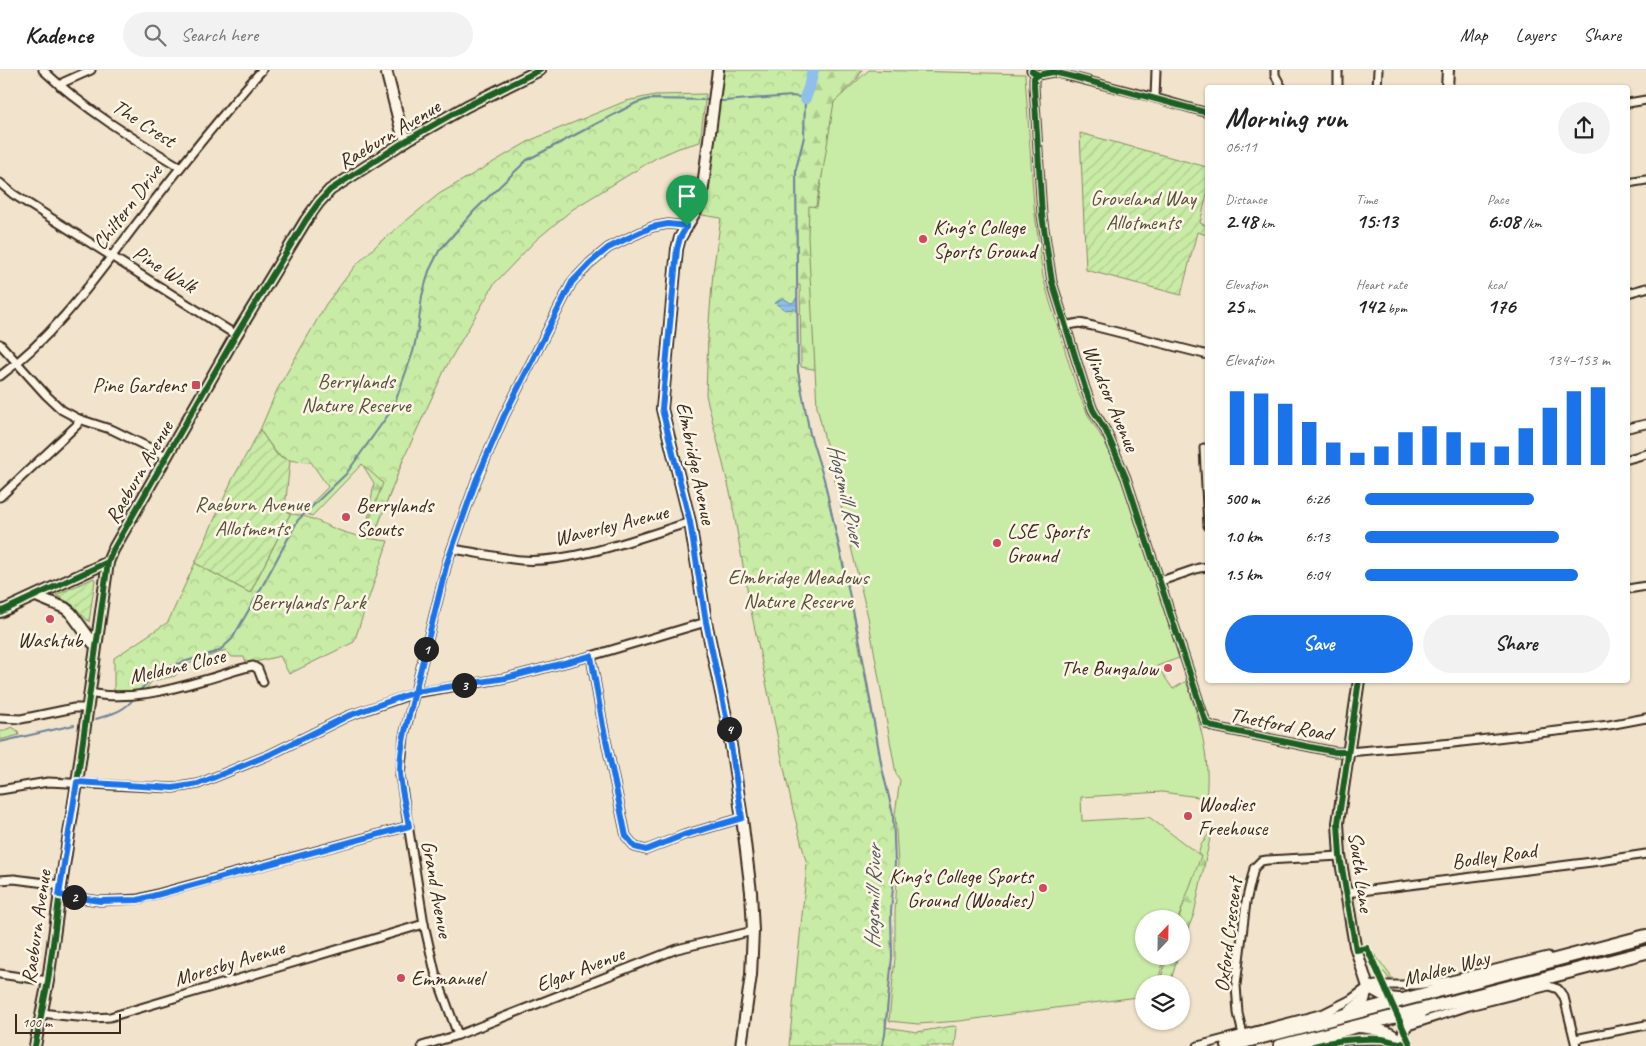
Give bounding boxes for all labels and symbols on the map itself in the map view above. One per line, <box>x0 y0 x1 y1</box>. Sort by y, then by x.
street label: The Crest <box>107 93 182 154</box>
street label: Raeburn Avenue <box>333 93 446 175</box>
street label: Chiltern Drive <box>86 157 169 255</box>
pin <box>666 175 708 226</box>
park label: Groveland Way Allotments <box>1090 185 1198 235</box>
place label: King's College Sports Ground <box>933 214 1040 264</box>
marker: King's College Sports Ground <box>917 233 929 245</box>
street label: Pine Walk <box>128 239 203 299</box>
street label: Windsor Avenue <box>1077 341 1145 456</box>
park label: Berrylands Nature Reserve <box>301 368 412 418</box>
place label: Pine Gardens <box>92 372 188 398</box>
marker: Pine Gardens <box>190 379 202 391</box>
street label: Elmbridge Avenue <box>670 400 722 528</box>
street label: Raeburn Avenue <box>99 415 179 528</box>
water label: Hogsmill River <box>821 441 872 551</box>
park label: Raeburn Avenue Allotments <box>195 491 310 541</box>
place label: Berrylands Scouts <box>356 492 435 542</box>
street label: Waverley Avenue <box>551 498 672 552</box>
marker: Berrylands Scouts <box>340 511 352 523</box>
place label: LSE Sports Ground <box>1007 518 1090 568</box>
marker: LSE Sports Ground <box>991 537 1003 549</box>
park label: Elmbridge Meadows Nature Reserve <box>728 564 870 614</box>
park label: Berrylands Park <box>251 589 367 615</box>
marker: Washtub <box>44 613 56 625</box>
place label: Washtub <box>18 627 84 653</box>
pin: 1 <box>414 636 438 662</box>
street label: Meldone Close <box>126 642 229 690</box>
place label: The Bungalow <box>1060 655 1160 681</box>
marker: The Bungalow <box>1162 662 1174 674</box>
pin: 3 <box>452 672 476 698</box>
street label: Thetford Road <box>1228 701 1337 747</box>
pin: 4 <box>716 716 742 742</box>
place label: Woodies Freehouse <box>1198 791 1268 841</box>
marker: Woodies Freehouse <box>1182 810 1194 822</box>
street label: South Lane <box>1343 830 1380 916</box>
street label: Bodley Road <box>1450 837 1542 875</box>
street label: Grand Avenue <box>416 839 459 942</box>
water label: Hogsmill River <box>858 841 888 949</box>
place label: King's College Sports Ground (Woodies) <box>889 863 1035 913</box>
street label: Raeburn Avenue <box>15 867 57 985</box>
street label: Oxford Crescent <box>1208 873 1248 994</box>
marker: King's College Sports Ground (Woodies) <box>1037 882 1049 894</box>
pin: 2 <box>62 884 86 910</box>
north arrow <box>1135 910 1190 965</box>
street label: Moresby Avenue <box>171 934 288 992</box>
street label: Elgar Avenue <box>532 940 630 998</box>
street label: Malden Way <box>1400 944 1494 992</box>
place label: Emmanuel <box>411 965 487 991</box>
marker: Emmanuel <box>395 972 407 984</box>
scale bar <box>15 1011 121 1034</box>

